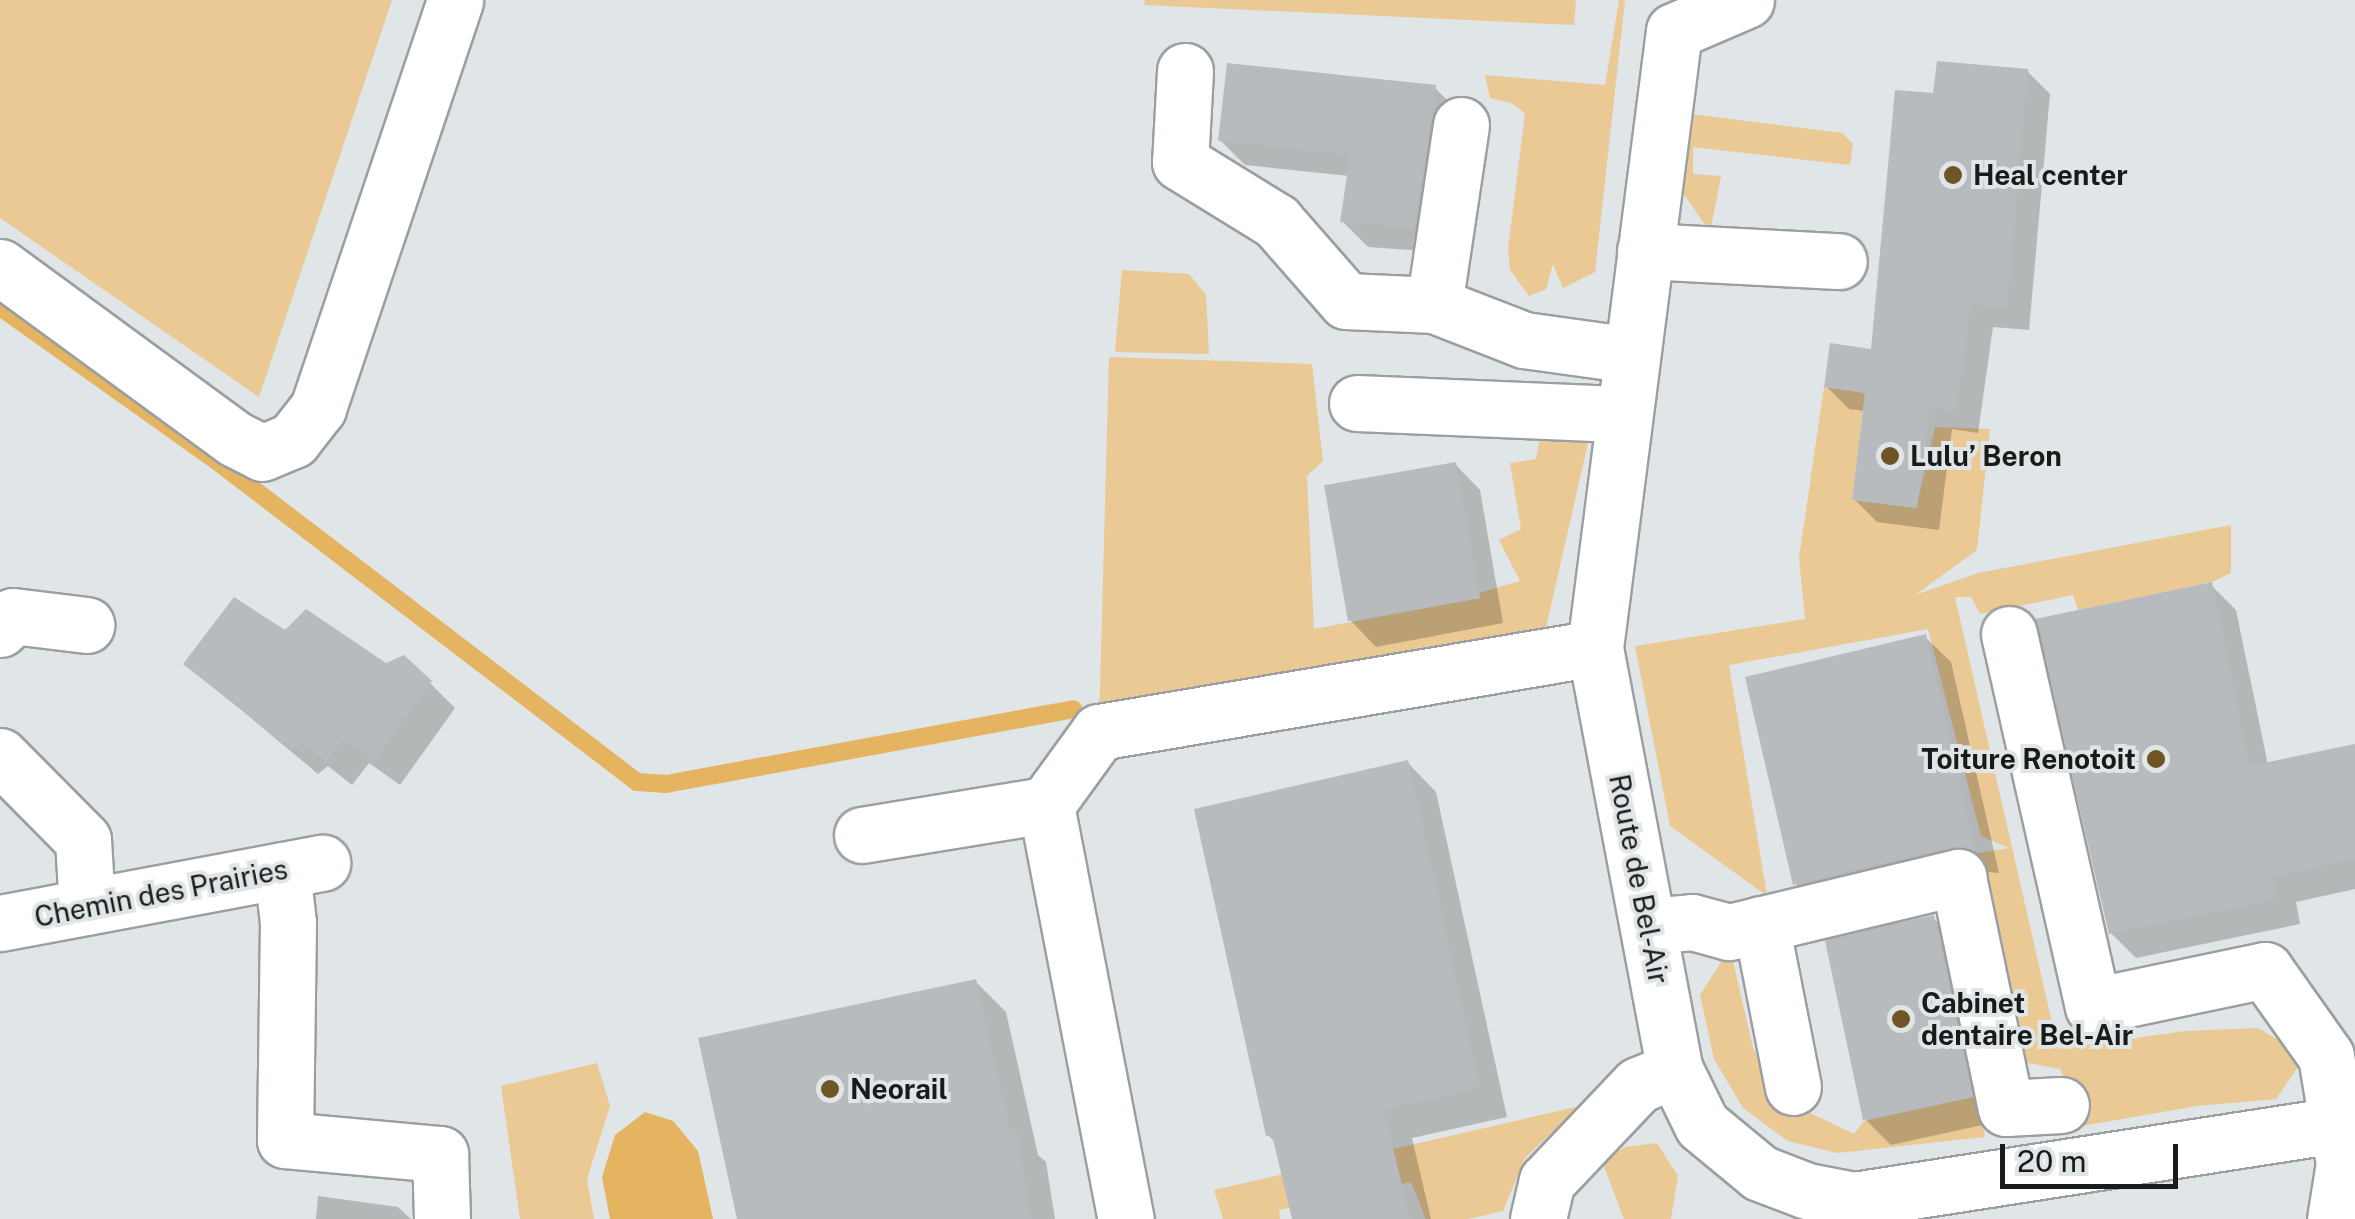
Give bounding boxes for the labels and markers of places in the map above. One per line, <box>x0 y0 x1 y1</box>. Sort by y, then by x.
place label: Heal center <box>1973 158 2128 192</box>
marker: Heal center <box>1942 164 1964 186</box>
place label: Lulu’ Beron <box>1910 439 2062 473</box>
marker: Lulu’ Beron <box>1879 445 1901 467</box>
place label: Toiture Renotoit <box>1921 742 2136 776</box>
marker: Toiture Renotoit <box>2145 748 2167 770</box>
place label: Cabinet dentaire Bel-Air <box>1921 986 2133 1052</box>
marker: Cabinet dentaire Bel-Air <box>1890 1008 1912 1030</box>
place label: Neorail <box>850 1072 948 1106</box>
marker: Neorail <box>819 1078 841 1100</box>

